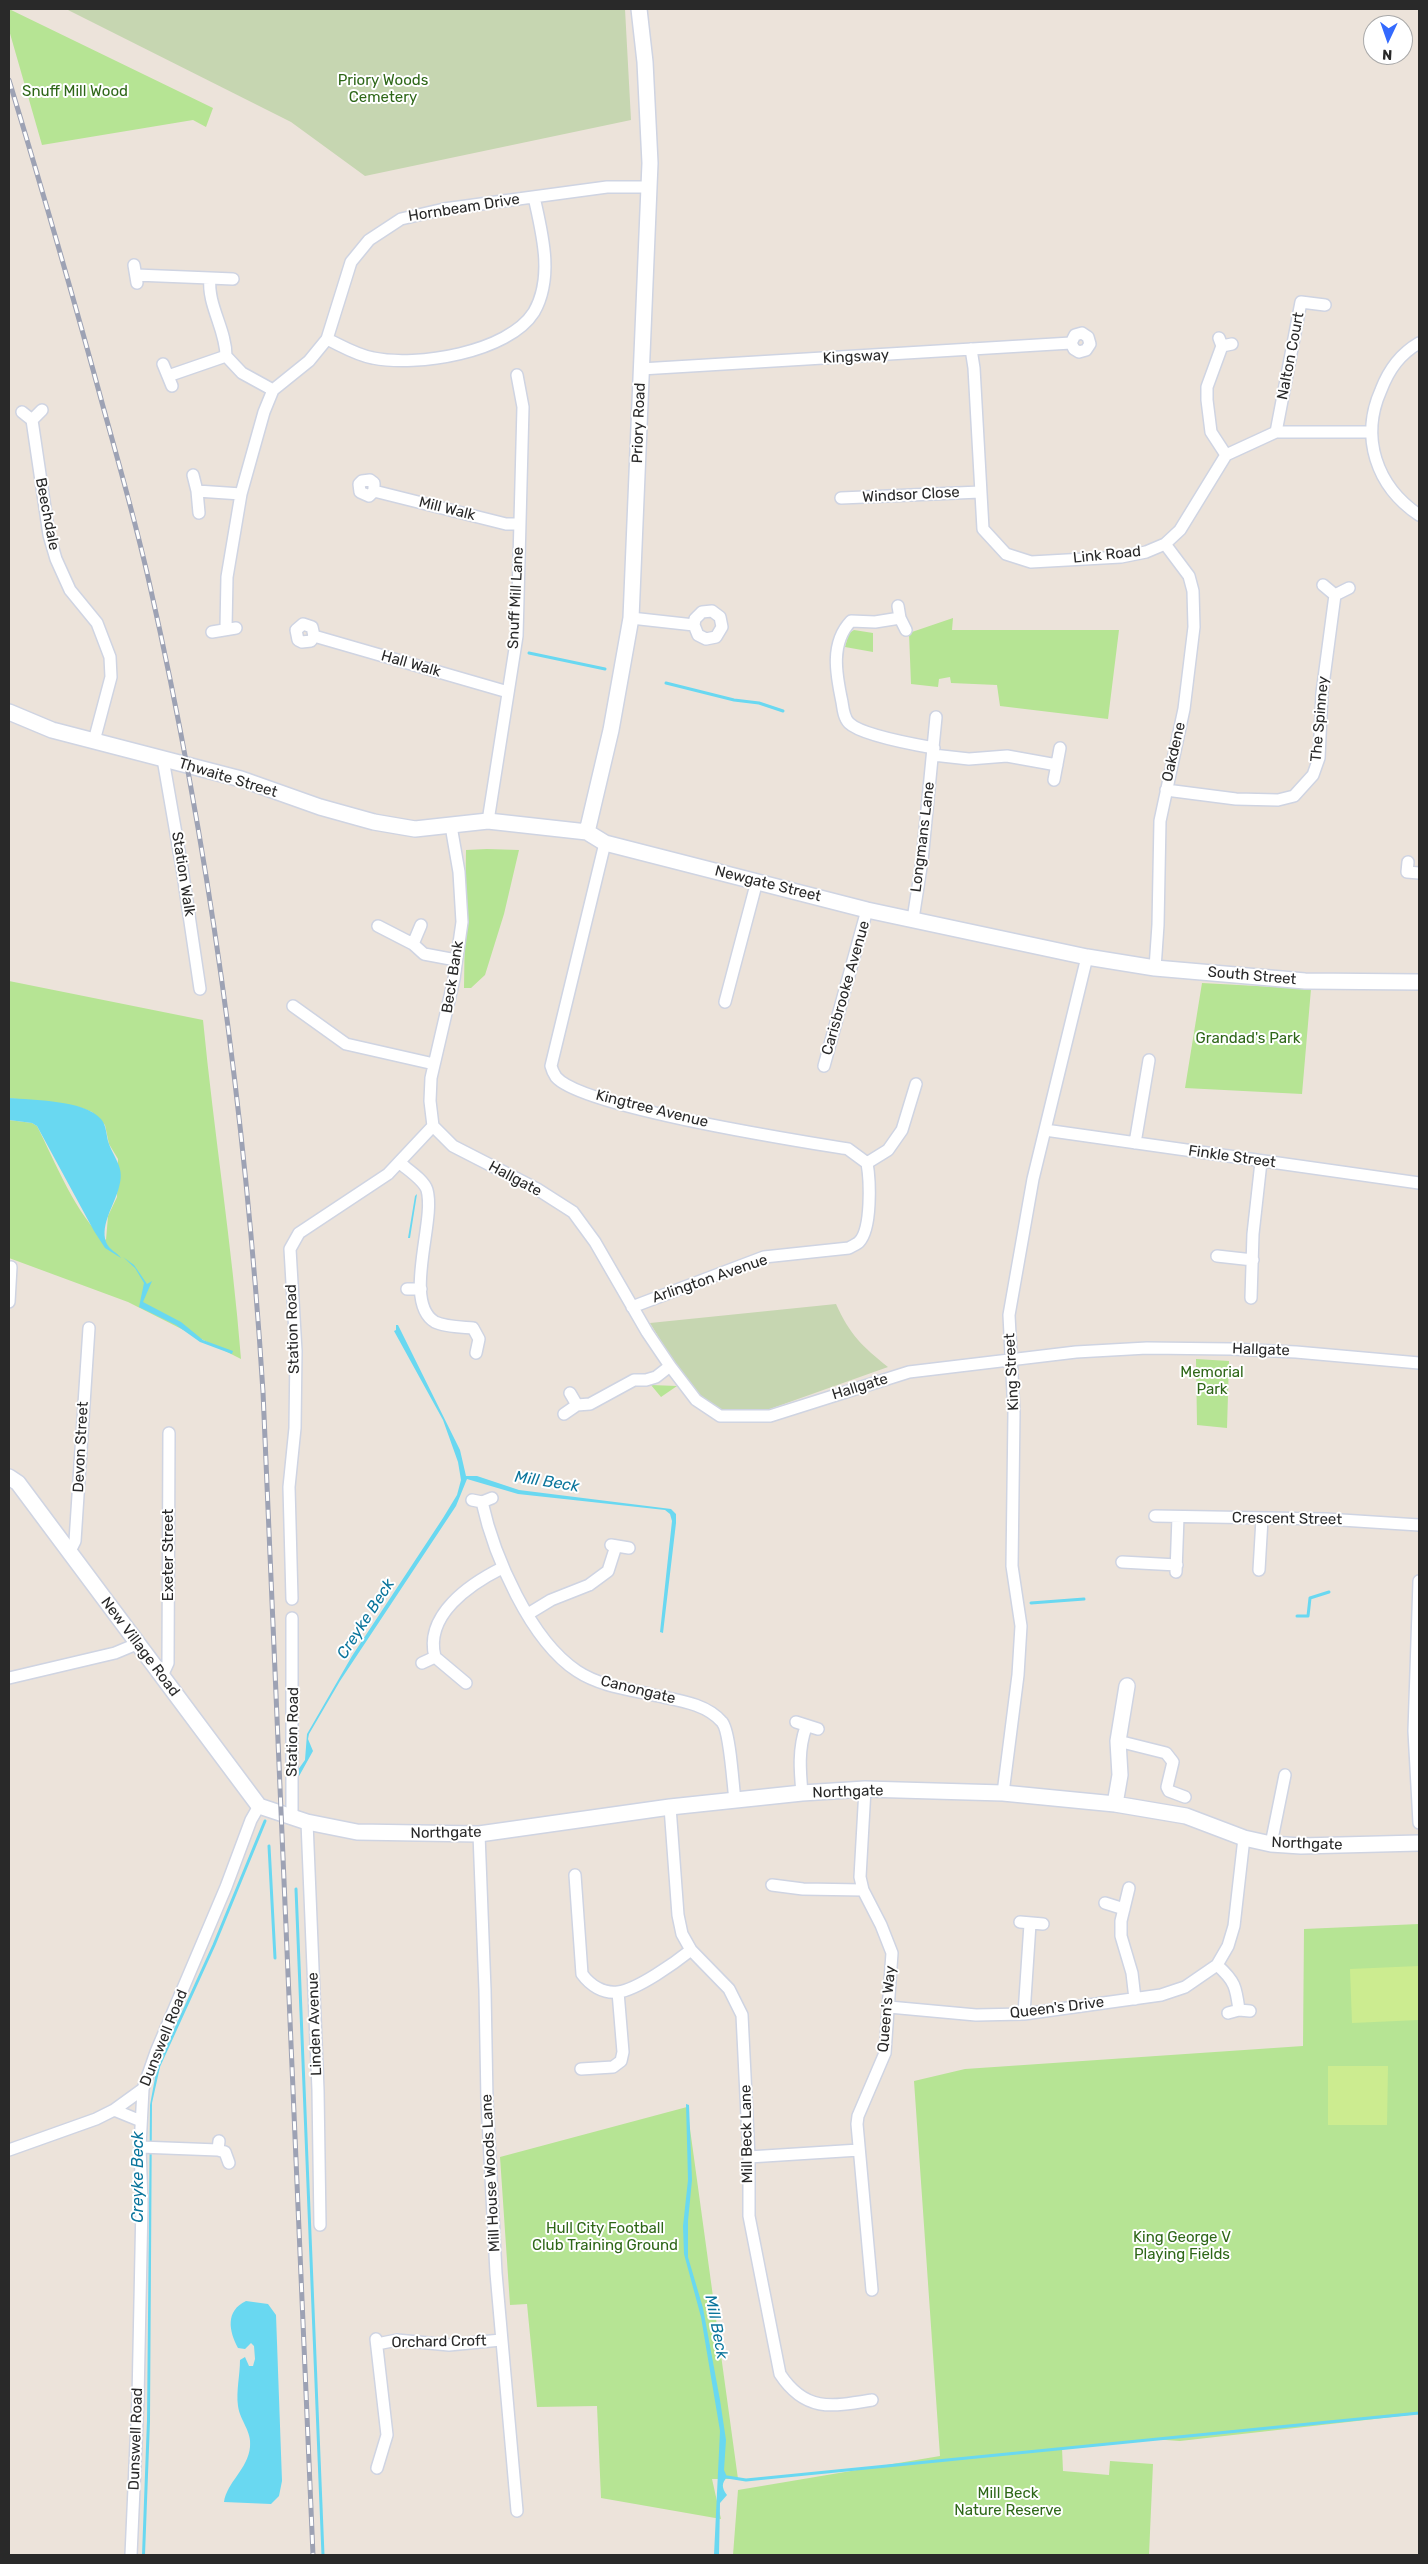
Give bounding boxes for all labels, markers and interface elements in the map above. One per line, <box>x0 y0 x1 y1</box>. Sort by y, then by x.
north arrow <box>1363 15 1413 65</box>
text: N <box>1382 46 1393 63</box>
park label: Priory Woods Cemetery <box>338 72 428 107</box>
park label: Snuff Mill Wood <box>22 83 128 101</box>
street label: Hornbeam Drive <box>407 190 521 226</box>
street label: Nalton Court <box>1274 311 1308 401</box>
street label: Kingsway <box>822 346 890 368</box>
street label: Priory Road <box>629 382 649 464</box>
street label: Beechdale <box>31 476 63 552</box>
street label: Windsor Close <box>862 483 960 507</box>
street label: Mill Walk <box>417 493 477 525</box>
street label: Link Road <box>1072 542 1142 568</box>
street label: Snuff Mill Lane <box>504 546 528 650</box>
street label: Hall Walk <box>379 647 443 681</box>
street label: The Spinney <box>1307 675 1333 763</box>
street label: Oakdene <box>1158 720 1190 784</box>
street label: Thwaite Street <box>176 754 280 802</box>
street label: Longmans Lane <box>907 781 939 893</box>
street label: Station Walk <box>167 830 199 918</box>
street label: Newgate Street <box>713 862 823 906</box>
street label: Carisbrooke Avenue <box>818 919 874 1057</box>
street label: Beck Bank <box>438 939 468 1015</box>
street label: South Street <box>1207 963 1297 989</box>
park label: Grandad's Park <box>1196 1030 1300 1048</box>
street label: Kingtree Avenue <box>594 1086 710 1132</box>
street label: Finkle Street <box>1187 1142 1277 1172</box>
street label: Hallgate <box>485 1158 545 1200</box>
street label: Arlington Avenue <box>650 1251 770 1307</box>
street label: Station Road <box>282 1284 304 1374</box>
street label: King Street <box>1001 1333 1023 1411</box>
street label: Hallgate <box>1232 1340 1290 1360</box>
park label: Memorial Park <box>1180 1364 1244 1399</box>
street label: Hallgate <box>830 1370 890 1404</box>
street label: Devon Street <box>70 1401 92 1493</box>
water label: Mill Beck <box>513 1467 581 1497</box>
street label: Exeter Street <box>160 1509 178 1601</box>
street label: Crescent Street <box>1232 1509 1342 1529</box>
water label: Creyke Beck <box>333 1575 399 1663</box>
street label: New Village Road <box>97 1594 183 1700</box>
street label: Canongate <box>599 1672 677 1708</box>
street label: Station Road <box>283 1687 303 1777</box>
street label: Northgate <box>812 1782 884 1802</box>
street label: Northgate <box>410 1823 482 1843</box>
street label: Northgate <box>1271 1834 1343 1854</box>
street label: Queen's Way <box>874 1965 900 2053</box>
street label: Linden Avenue <box>304 1972 326 2076</box>
street label: Dunswell Road <box>136 1987 192 2089</box>
street label: Queen's Drive <box>1009 1993 1105 2023</box>
street label: Mill Beck Lane <box>737 2084 757 2184</box>
street label: Mill House Woods Lane <box>478 2094 504 2252</box>
water label: Creyke Beck <box>128 2131 148 2223</box>
park label: Hull City Football Club Training Ground <box>532 2220 678 2255</box>
park label: King George V Playing Fields <box>1133 2229 1231 2264</box>
water label: Mill Beck <box>700 2293 732 2361</box>
street label: Orchard Croft <box>391 2332 487 2352</box>
street label: Dunswell Road <box>125 2387 147 2491</box>
park label: Mill Beck Nature Reserve <box>954 2485 1062 2520</box>

